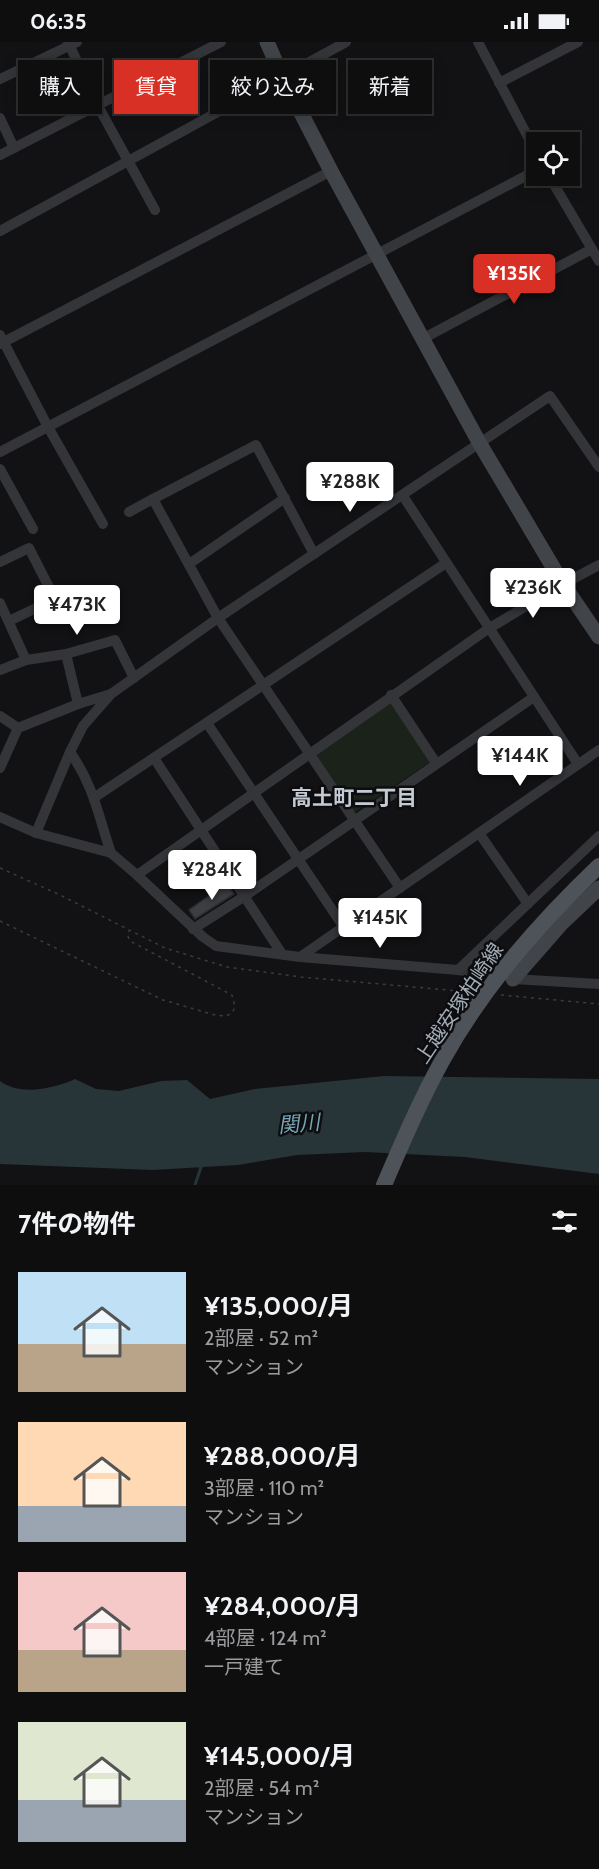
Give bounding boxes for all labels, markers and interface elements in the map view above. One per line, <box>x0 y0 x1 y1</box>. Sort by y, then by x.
text: 06:35 <box>30 8 86 35</box>
chip: 購入 <box>18 60 102 114</box>
chip: 賃貸 <box>114 60 198 114</box>
chip: 絞り込み <box>210 60 336 114</box>
chip: 新着 <box>348 60 432 114</box>
map controls <box>526 132 580 186</box>
button: locate <box>526 132 580 186</box>
pin: ¥135K <box>472 254 556 305</box>
text: ¥135K <box>487 261 541 285</box>
pin: ¥288K <box>308 462 392 513</box>
text: ¥288K <box>320 469 380 493</box>
pin: ¥236K <box>491 568 575 619</box>
text: ¥236K <box>504 575 562 599</box>
pin: ¥473K <box>35 585 119 636</box>
text: ¥473K <box>48 592 106 616</box>
pin: ¥144K <box>478 736 562 787</box>
text: ¥144K <box>492 743 548 767</box>
district label: 高土町二丁目 <box>291 785 417 810</box>
pin: ¥284K <box>170 850 254 901</box>
text: ¥284K <box>182 857 242 881</box>
pin: ¥145K <box>338 898 422 949</box>
text: ¥145K <box>352 905 408 929</box>
street label: 上越安塚柏崎線 <box>410 938 508 1068</box>
water label: 関川 <box>277 1109 323 1138</box>
icon: filters <box>548 1205 581 1238</box>
text: 7件の物件 <box>18 1208 135 1240</box>
text: ¥135,000/月 <box>204 1290 353 1322</box>
icon: home <box>66 1296 138 1368</box>
text: 2部屋 · 52 m² <box>204 1326 318 1350</box>
text: マンション <box>204 1355 304 1379</box>
text: ¥288,000/月 <box>204 1440 361 1472</box>
icon: home <box>66 1446 138 1518</box>
text: 3部屋 · 110 m² <box>204 1476 324 1500</box>
text: マンション <box>204 1505 304 1529</box>
text: ¥284,000/月 <box>204 1590 361 1622</box>
icon: home <box>66 1596 138 1668</box>
text: 4部屋 · 124 m² <box>204 1626 327 1650</box>
text: 一戸建て <box>204 1655 284 1679</box>
text: ¥145,000/月 <box>204 1740 355 1772</box>
icon: home <box>66 1746 138 1818</box>
text: 2部屋 · 54 m² <box>204 1776 319 1800</box>
text: マンション <box>204 1805 304 1829</box>

